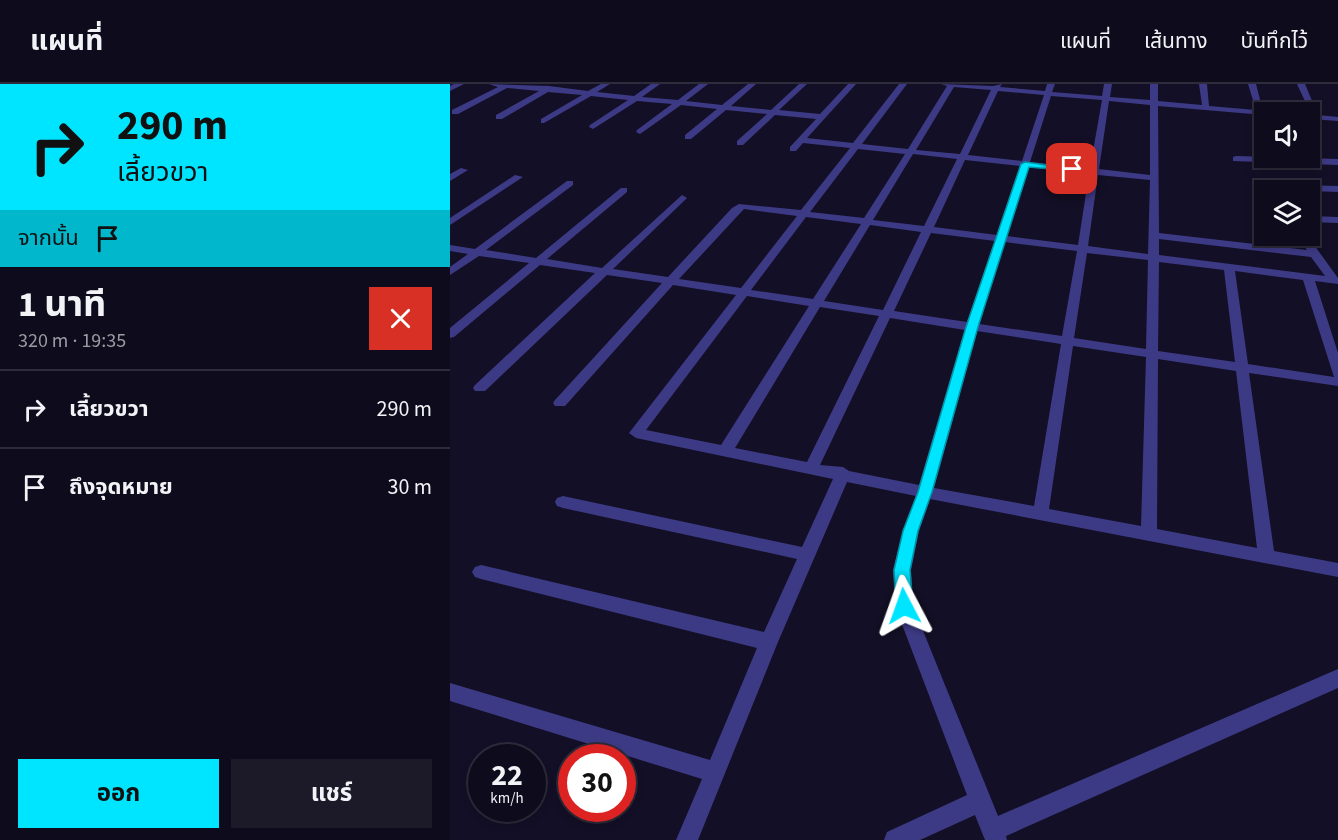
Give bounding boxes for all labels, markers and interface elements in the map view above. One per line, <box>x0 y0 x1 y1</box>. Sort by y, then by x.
text: แผนที่ <box>30 21 103 61</box>
text: แผนที่ <box>1060 26 1111 56</box>
text: เส้นทาง <box>1144 26 1208 56</box>
text: บันทึกไว้ <box>1241 26 1308 56</box>
text: 290 m <box>117 96 228 156</box>
map controls <box>1254 102 1320 246</box>
button: sound <box>1254 102 1320 168</box>
icon: right <box>18 108 96 186</box>
pin <box>1046 143 1097 194</box>
icon: arrive <box>1055 152 1088 185</box>
text: เลี้ยวขวา <box>117 153 208 192</box>
button: layers <box>1254 180 1320 246</box>
text: จากนั้น <box>18 222 79 254</box>
icon: arrive <box>91 222 124 255</box>
text: 1 นาที <box>18 279 106 330</box>
button: close <box>369 287 432 350</box>
text: 320 m · 19:35 <box>18 327 126 355</box>
icon: right <box>18 393 51 426</box>
text: เลี้ยวขวา <box>69 393 149 425</box>
text: 290 m <box>377 393 432 425</box>
icon: arrive <box>18 471 51 504</box>
text: ถึงจุดหมาย <box>69 471 173 503</box>
text: 30 m <box>387 471 432 503</box>
position arrow <box>872 574 936 638</box>
speed limit sign: 30 <box>558 744 636 822</box>
text: 22 <box>491 754 523 797</box>
button: ออก <box>18 759 219 828</box>
button: แชร์ <box>231 759 432 828</box>
text: km/h <box>490 788 524 809</box>

